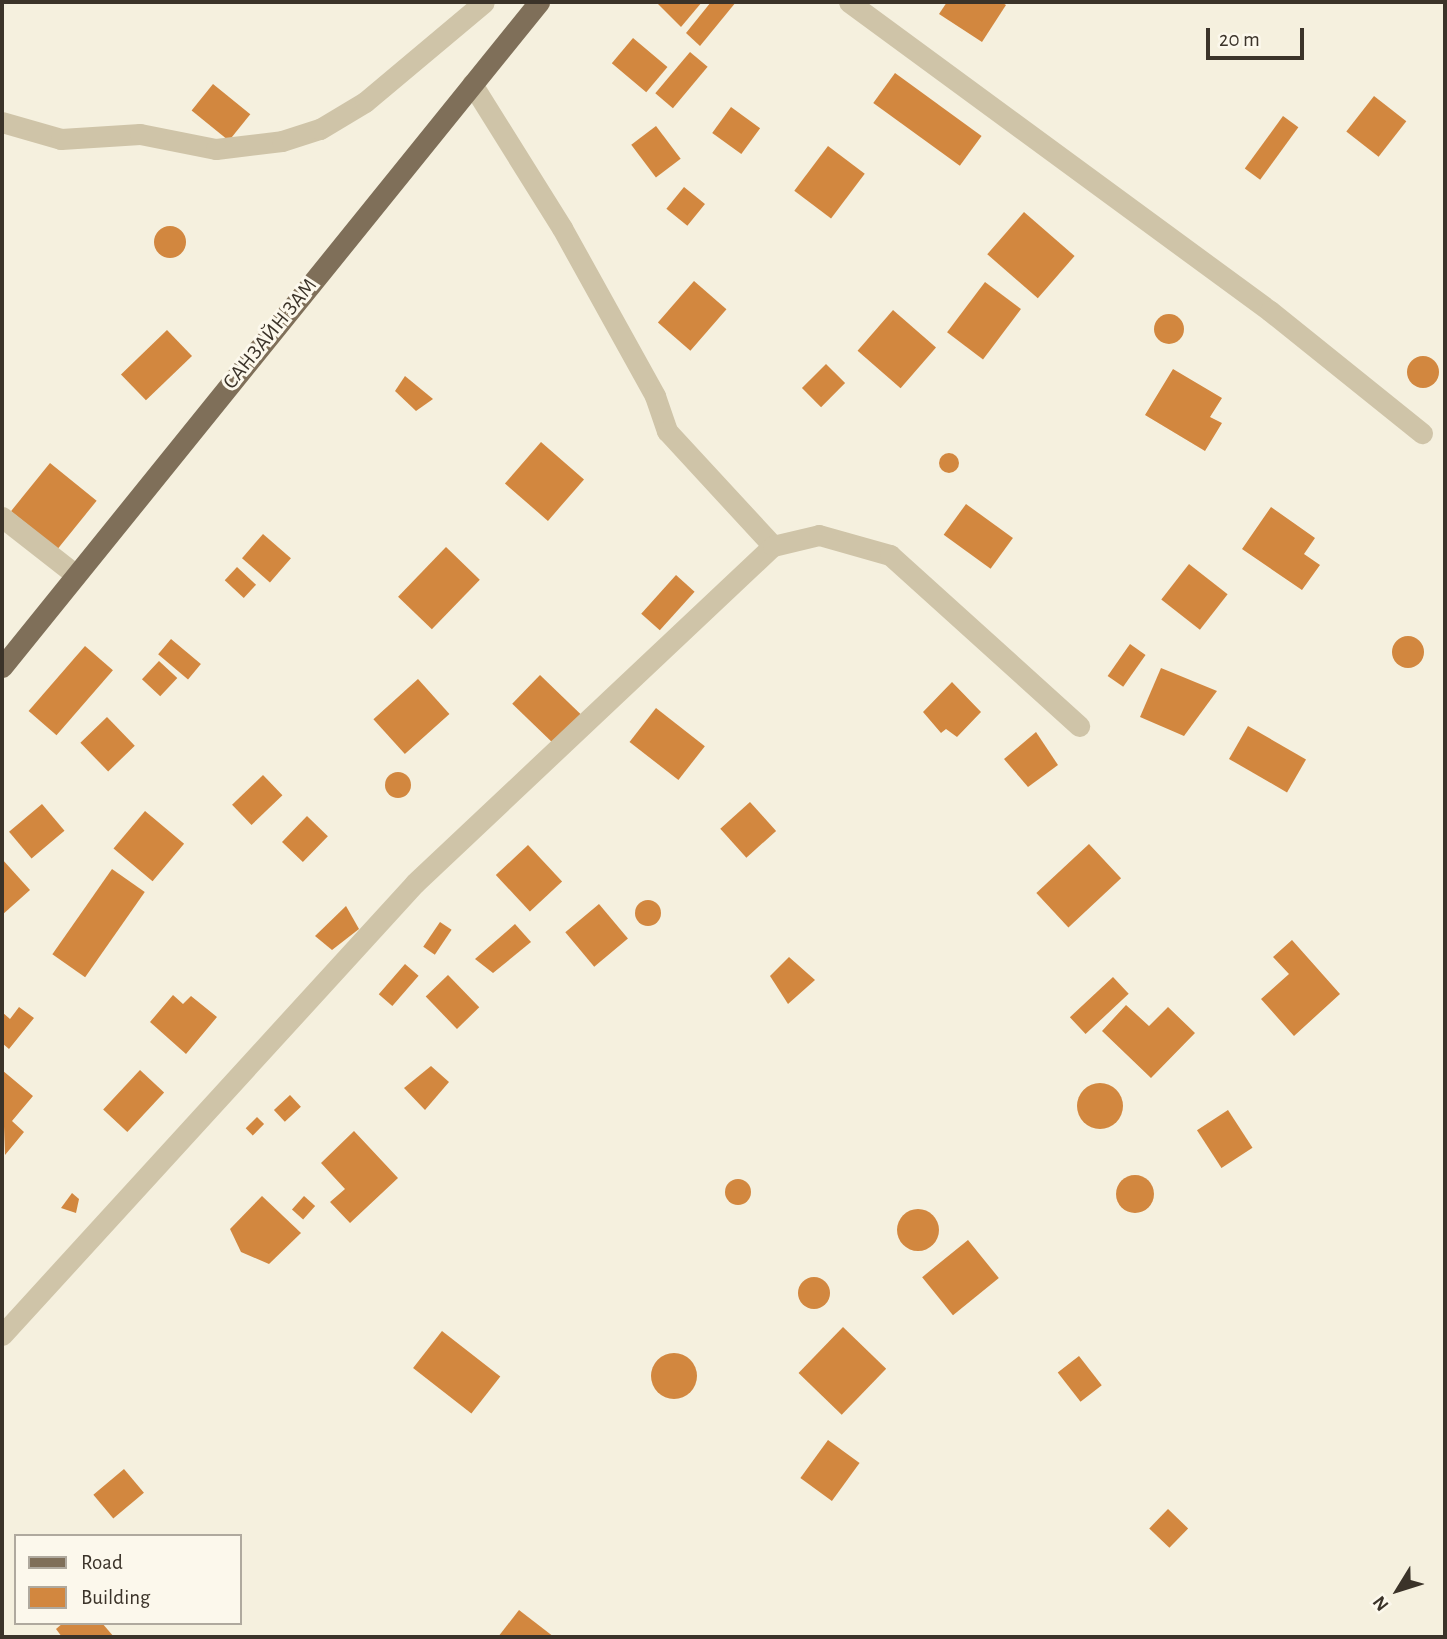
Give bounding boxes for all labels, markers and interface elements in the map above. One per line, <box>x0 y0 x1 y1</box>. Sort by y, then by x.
scale bar <box>1209 14 1307 58</box>
text: 20 m <box>1219 29 1260 50</box>
street label: САНЗАЙН ЗАМ <box>217 273 323 395</box>
legend <box>14 1534 242 1625</box>
text: Road <box>81 1552 123 1573</box>
north arrow <box>1363 1555 1433 1625</box>
text: Building <box>81 1587 150 1608</box>
text: N <box>1370 1592 1393 1614</box>

